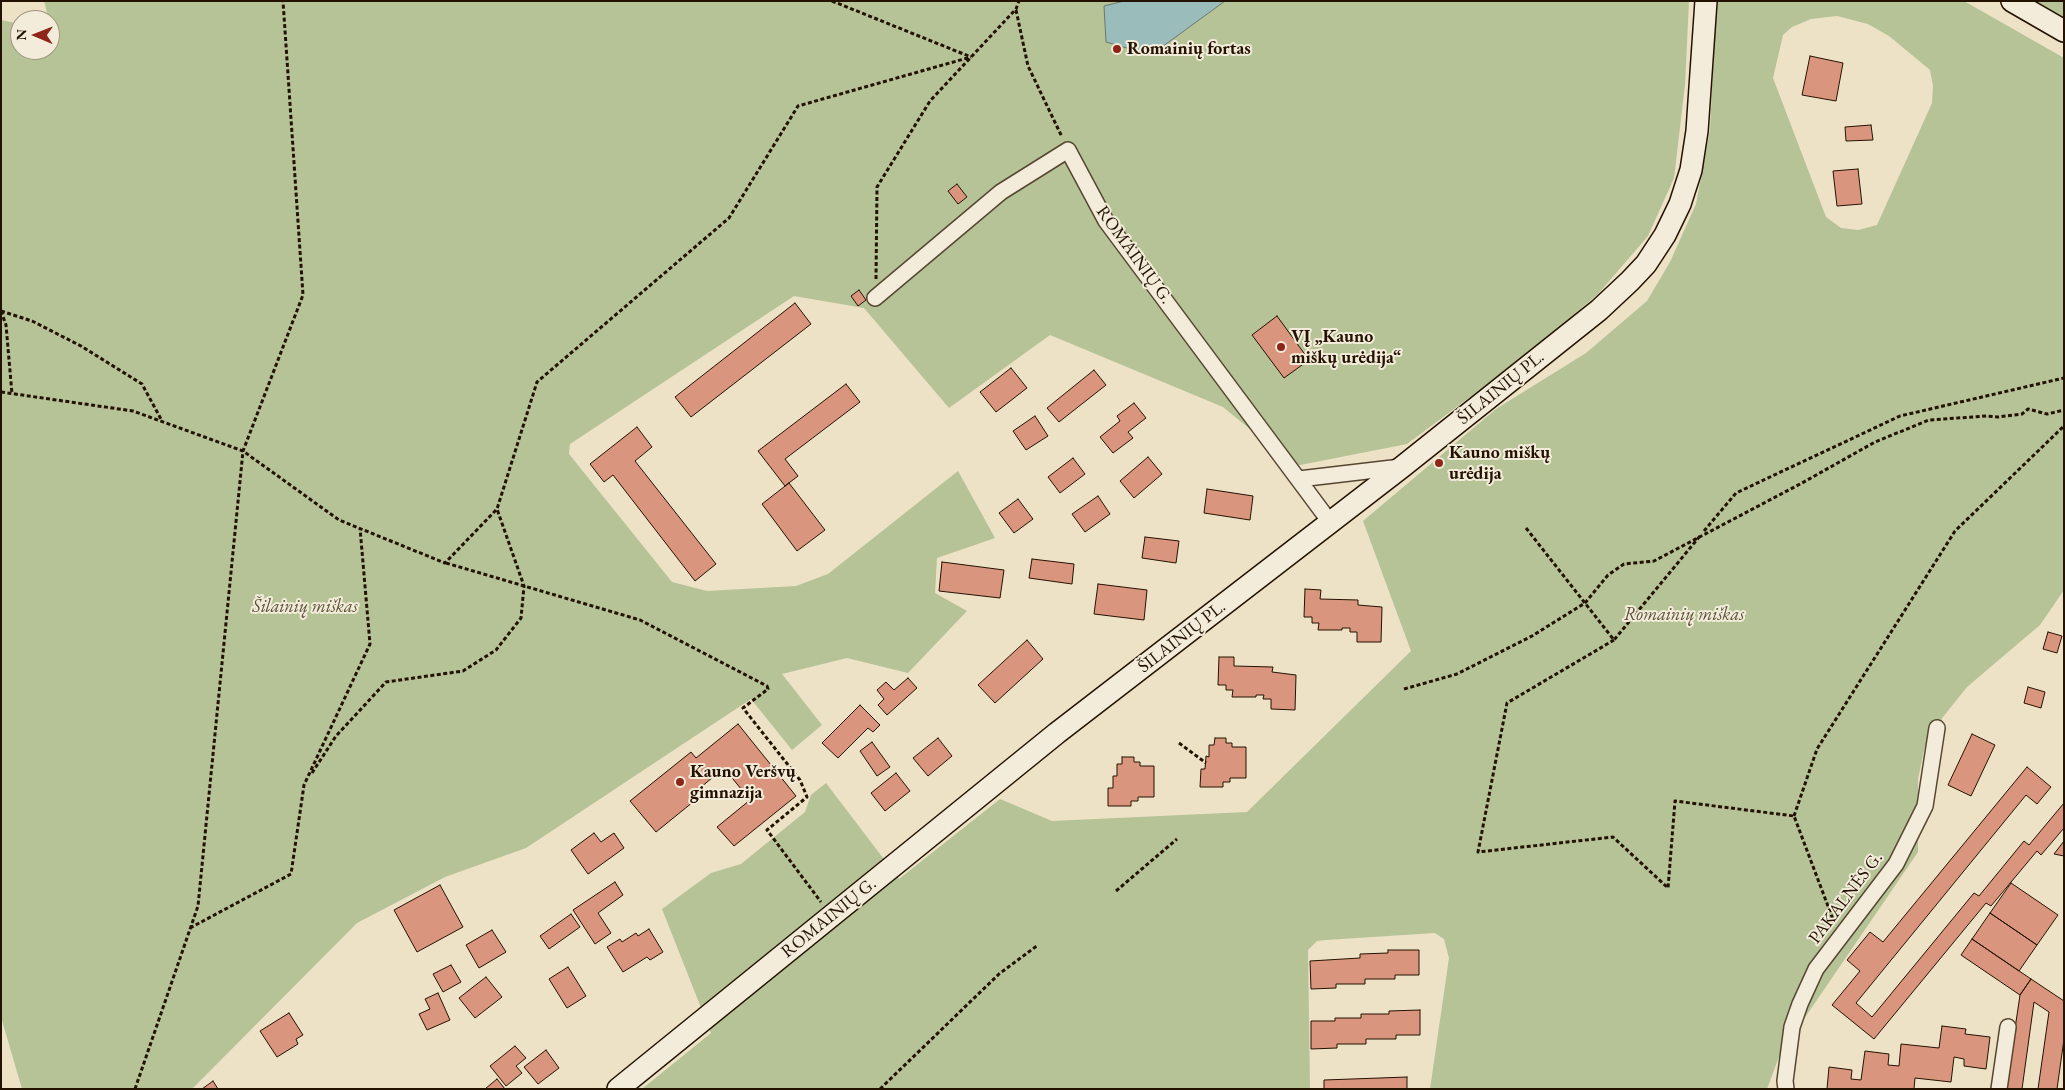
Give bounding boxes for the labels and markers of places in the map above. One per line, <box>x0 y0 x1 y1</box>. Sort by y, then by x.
place label: Romainių fortas <box>1127 38 1251 60</box>
marker: Romainių fortas <box>1111 43 1123 55</box>
place label: VĮ „Kauno miškų urėdija“ <box>1291 326 1401 368</box>
marker: VĮ „Kauno miškų urėdija“ <box>1275 341 1287 353</box>
place label: Kauno miškų urėdija <box>1449 442 1550 484</box>
marker: Kauno miškų urėdija <box>1433 457 1445 469</box>
place label: Kauno Veršvų gimnazija <box>690 761 796 804</box>
marker: Kauno Veršvų gimnazija <box>674 776 686 788</box>

